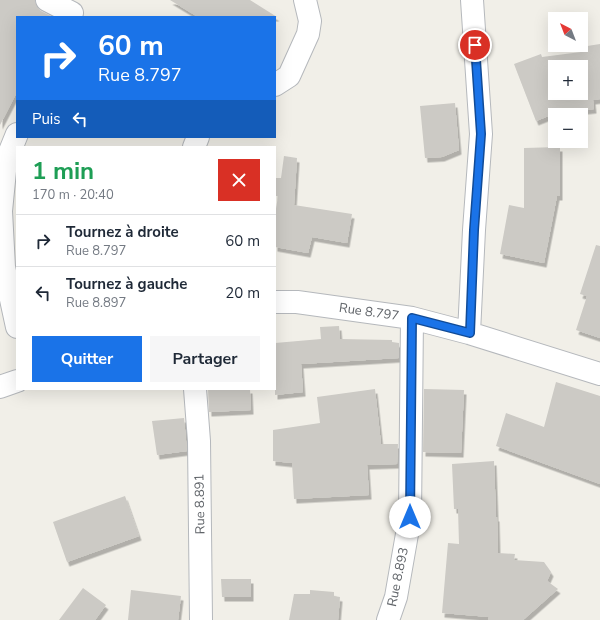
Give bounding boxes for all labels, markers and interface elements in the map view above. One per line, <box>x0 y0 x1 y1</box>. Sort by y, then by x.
north arrow <box>548 12 588 52</box>
map controls <box>548 12 588 148</box>
text: 60 m <box>98 27 164 65</box>
pin <box>458 28 492 62</box>
icon: right <box>32 32 84 84</box>
icon: arrive <box>464 34 486 56</box>
button: + <box>548 60 588 100</box>
text: Rue 8.797 <box>98 63 182 87</box>
icon: left <box>69 108 91 130</box>
button: − <box>548 108 588 148</box>
text: Puis <box>32 109 61 129</box>
text: 1 min <box>32 155 94 187</box>
button: close <box>218 159 260 201</box>
text: 170 m · 20:40 <box>32 186 114 204</box>
text: Tournez à droite <box>66 222 179 242</box>
icon: right <box>32 230 54 252</box>
text: 60 m <box>225 231 260 251</box>
text: Rue 8.797 <box>66 242 126 260</box>
text: Tournez à gauche <box>66 274 188 294</box>
icon: left <box>32 282 54 304</box>
text: 20 m <box>225 283 260 303</box>
text: Rue 8.897 <box>66 294 126 312</box>
street label: Rue 8.797 <box>338 299 400 325</box>
button: Quitter <box>32 336 142 382</box>
button: Partager <box>150 336 260 382</box>
street label: Rue 8.891 <box>190 474 210 534</box>
position arrow <box>389 496 431 538</box>
street label: Rue 8.893 <box>383 546 413 608</box>

